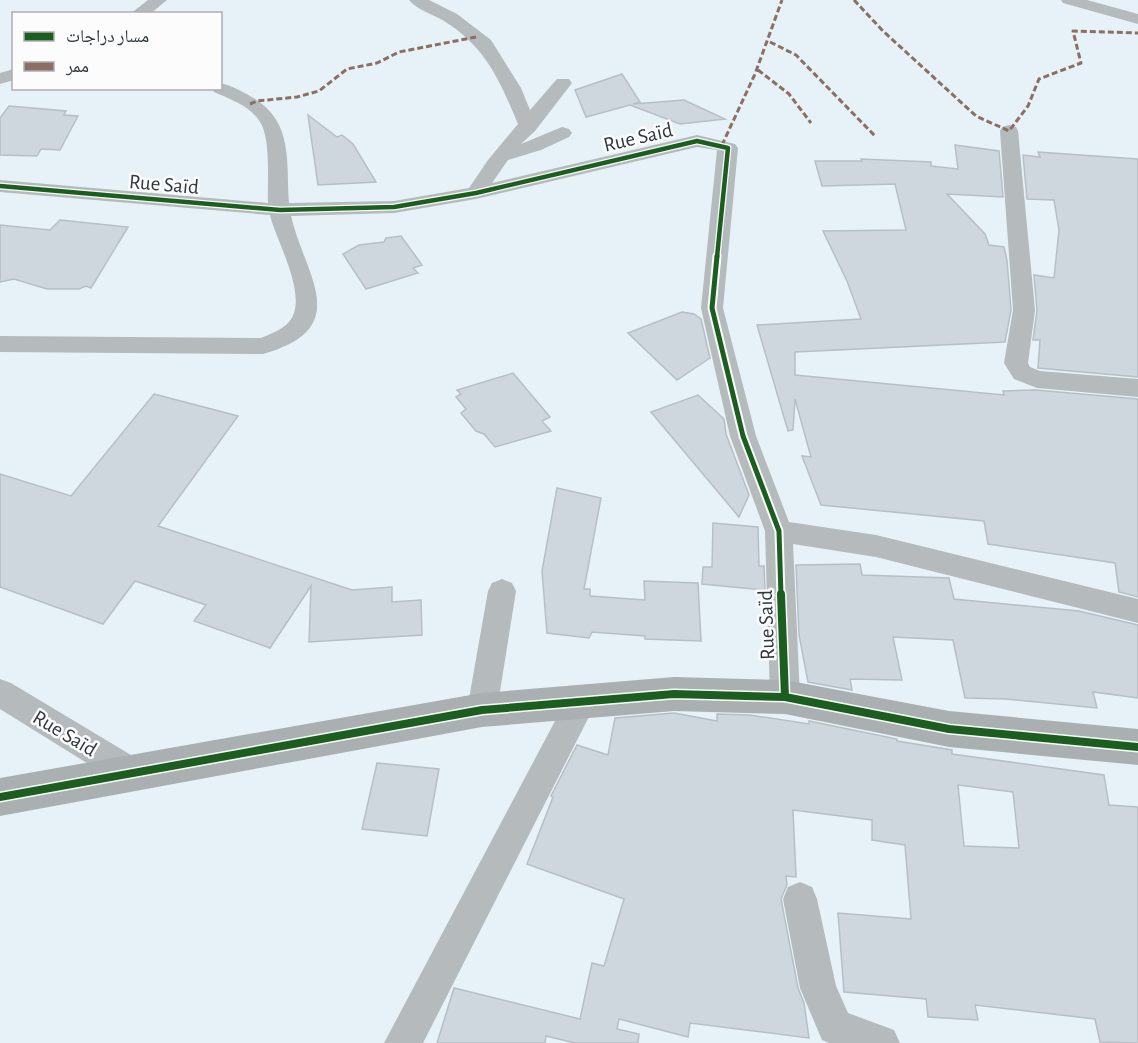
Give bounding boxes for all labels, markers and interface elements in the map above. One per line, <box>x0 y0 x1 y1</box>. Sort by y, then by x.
legend <box>12 12 222 90</box>
text: مسار دراجات <box>66 28 149 46</box>
text: ممر <box>65 58 89 76</box>
street label: Rue Saïd <box>602 119 675 156</box>
street label: Rue Saïd <box>128 171 200 198</box>
street label: Rue Saïd <box>755 589 778 660</box>
street label: Rue Saïd <box>29 706 100 761</box>

